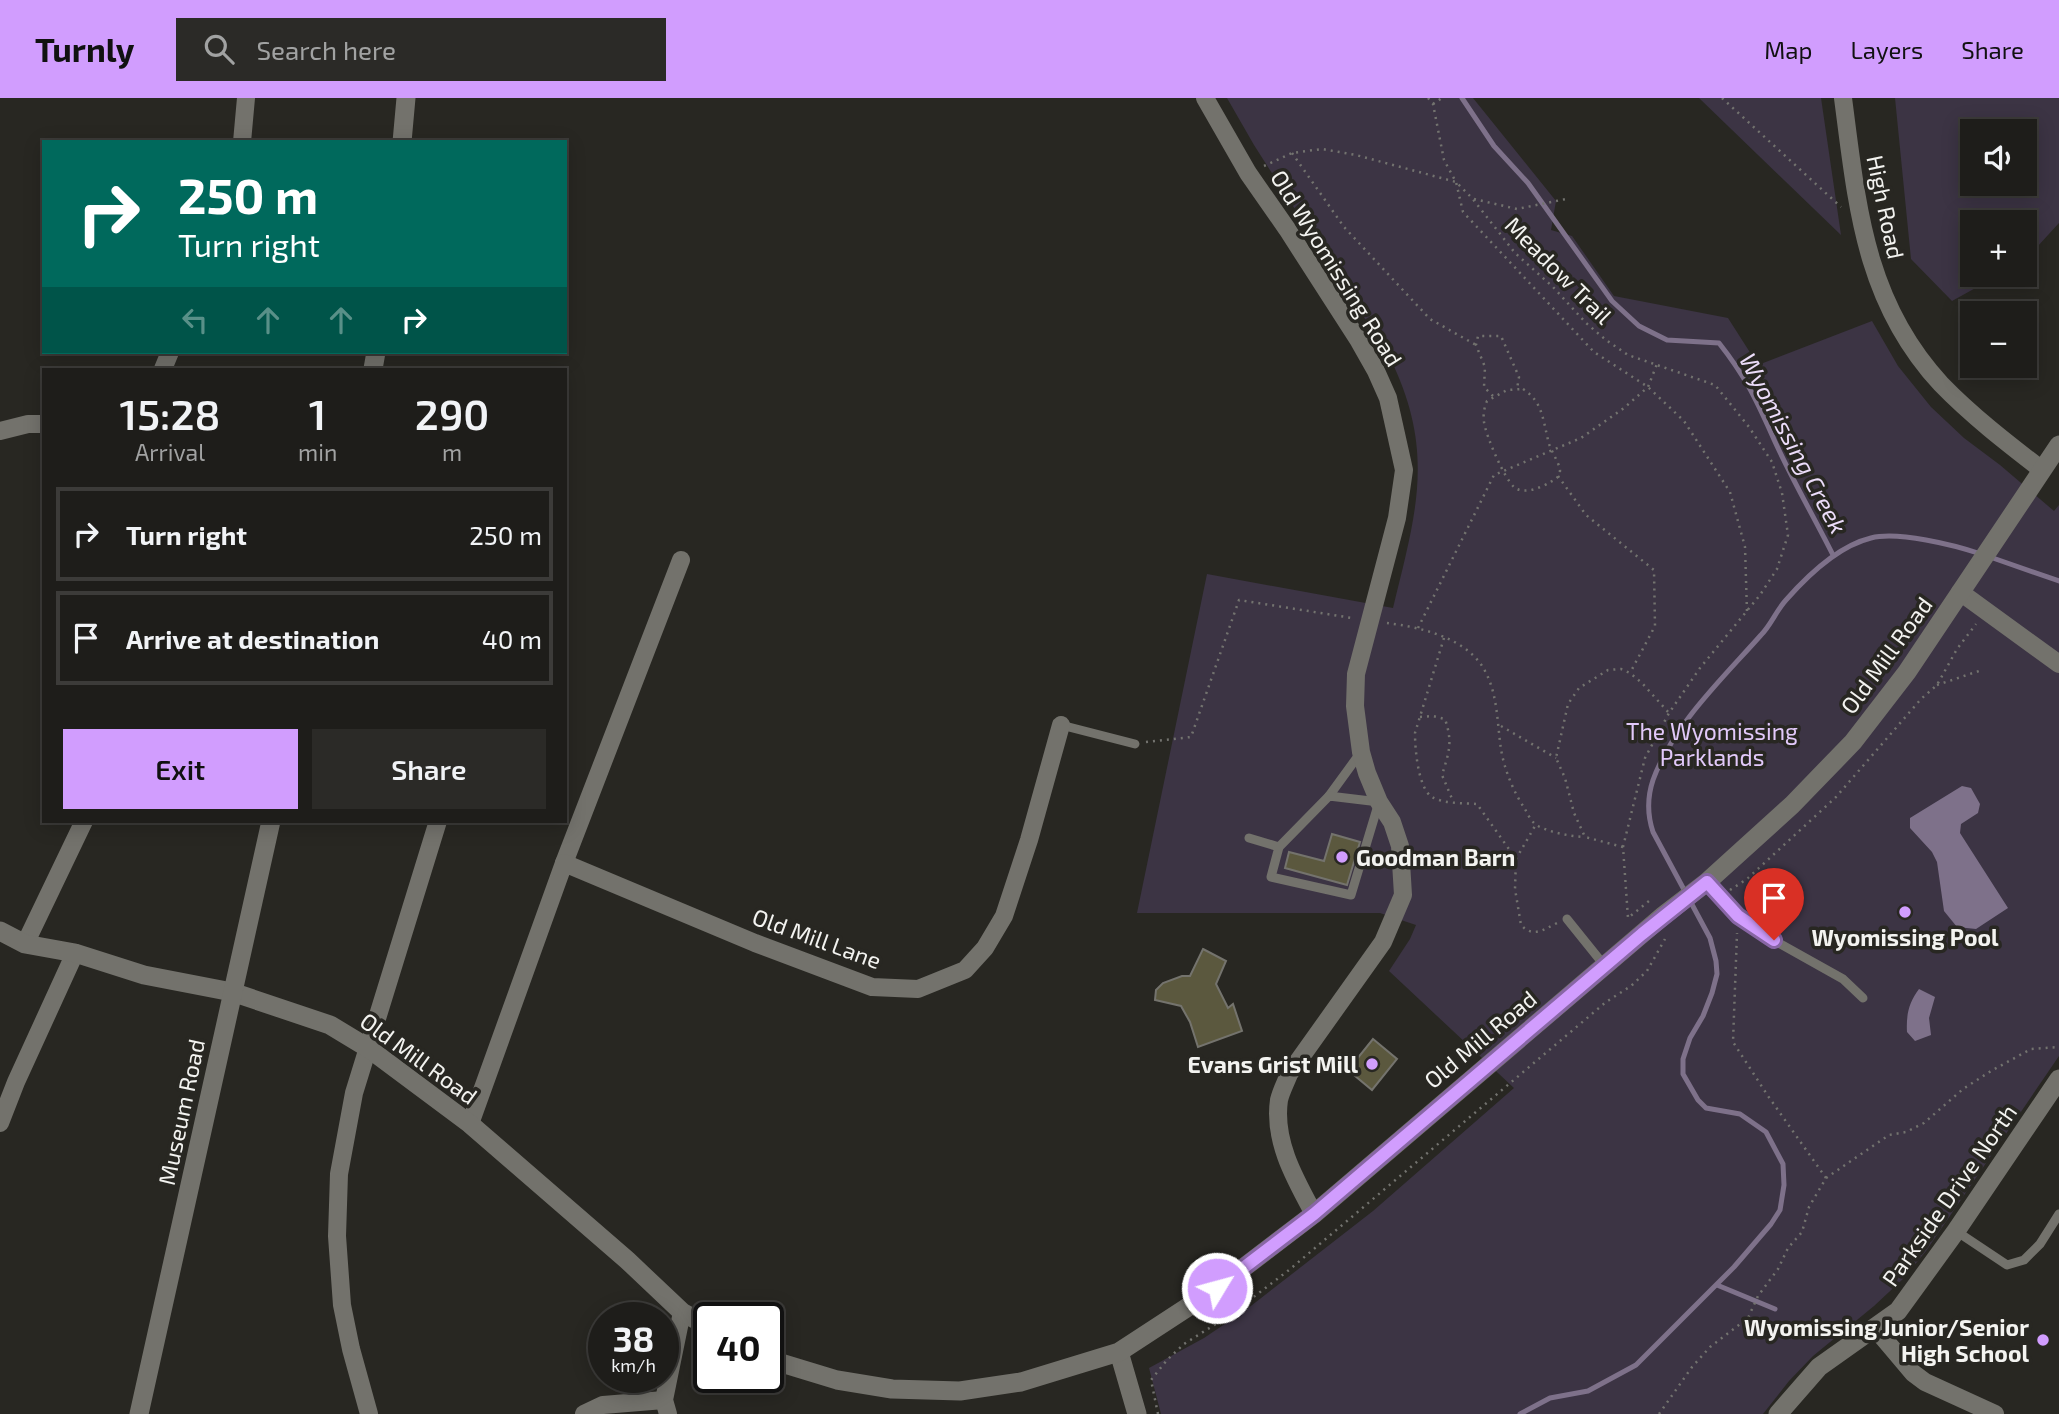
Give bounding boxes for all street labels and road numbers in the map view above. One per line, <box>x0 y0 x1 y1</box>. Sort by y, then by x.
street label: High Road <box>1861 153 1911 261</box>
street label: Old Wyomissing Road <box>1265 165 1409 371</box>
street label: Meadow Trail <box>1500 211 1619 330</box>
street label: Old Mill Road <box>1834 591 1938 719</box>
street label: Old Mill Lane <box>749 902 885 974</box>
street label: Old Mill Road <box>1418 984 1542 1094</box>
street label: Old Mill Road <box>355 1006 483 1110</box>
street label: Museum Road <box>152 1036 210 1188</box>
street label: Parkside Drive North <box>1876 1099 2022 1291</box>

